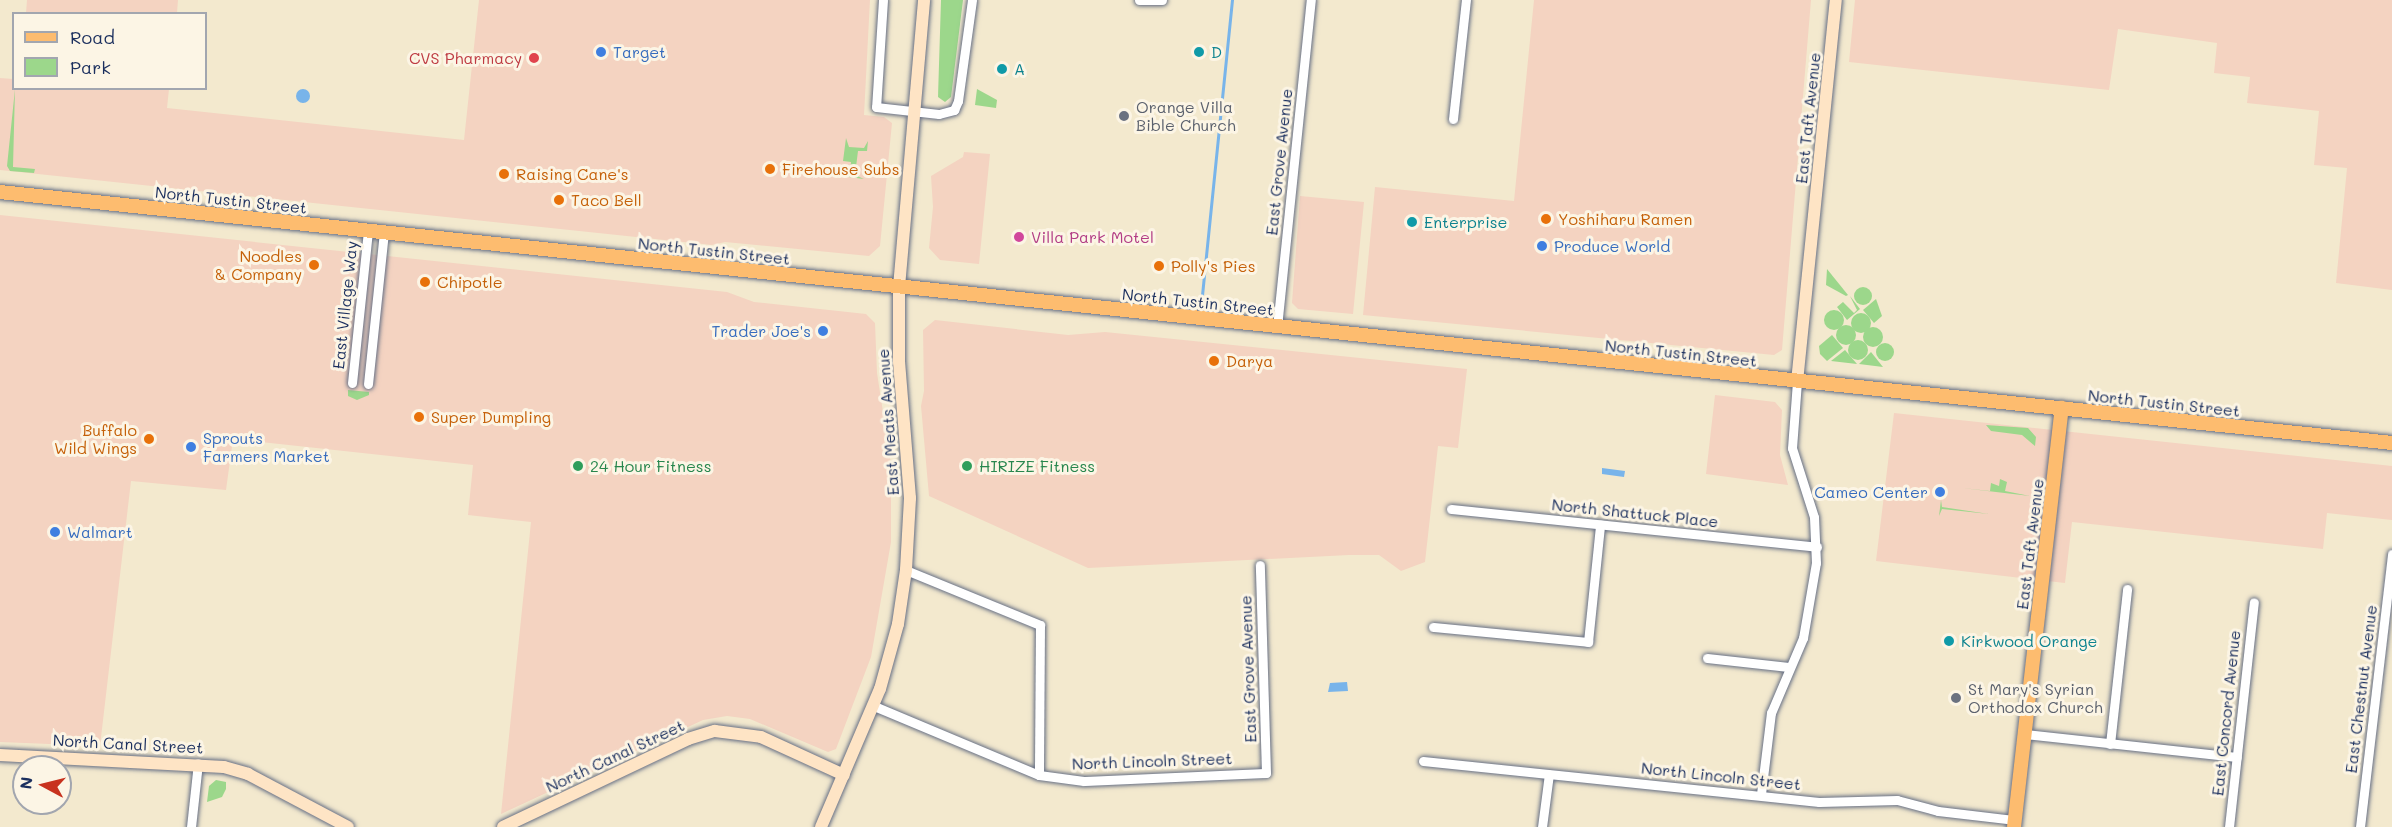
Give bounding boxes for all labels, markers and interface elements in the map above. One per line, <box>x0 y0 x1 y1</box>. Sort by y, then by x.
legend <box>12 12 207 90</box>
text: Road <box>70 25 115 49</box>
place label: Target <box>613 42 666 62</box>
place label: D <box>1211 42 1222 62</box>
marker: Target <box>594 45 608 59</box>
marker: D <box>1192 45 1206 59</box>
place label: CVS Pharmacy <box>409 48 522 68</box>
marker: CVS Pharmacy <box>527 51 541 65</box>
street label: East Taft Avenue <box>1792 52 1824 184</box>
text: Park <box>70 55 111 79</box>
place label: A <box>1014 59 1025 79</box>
marker: A <box>995 62 1009 76</box>
street label: East Grove Avenue <box>1262 88 1296 236</box>
place label: Orange Villa Bible Church <box>1136 97 1236 135</box>
marker: Orange Villa Bible Church <box>1117 109 1131 123</box>
place label: Firehouse Subs <box>782 159 900 179</box>
marker: Firehouse Subs <box>763 162 777 176</box>
place label: Raising Cane's <box>516 164 629 184</box>
marker: Raising Cane's <box>497 167 511 181</box>
street label: North Tustin Street <box>154 182 308 218</box>
place label: Taco Bell <box>571 190 642 210</box>
marker: Taco Bell <box>552 193 566 207</box>
place label: Yoshiharu Ramen <box>1558 209 1692 229</box>
place label: Enterprise <box>1424 212 1507 232</box>
marker: Yoshiharu Ramen <box>1539 212 1553 226</box>
marker: Enterprise <box>1405 215 1419 229</box>
place label: Villa Park Motel <box>1031 227 1154 247</box>
marker: Villa Park Motel <box>1012 230 1026 244</box>
street label: North Tustin Street <box>637 233 791 269</box>
place label: Produce World <box>1554 236 1670 256</box>
marker: Produce World <box>1535 239 1549 253</box>
street label: East Village Way <box>329 240 361 370</box>
place label: Noodles & Company <box>215 246 302 284</box>
place label: Polly's Pies <box>1171 256 1255 276</box>
marker: Noodles & Company <box>307 258 321 272</box>
marker: Polly's Pies <box>1152 259 1166 273</box>
place label: Chipotle <box>437 272 503 292</box>
marker: Chipotle <box>418 275 432 289</box>
street label: North Tustin Street <box>1121 284 1275 320</box>
place label: Trader Joe's <box>711 321 811 341</box>
marker: Trader Joe's <box>816 324 830 338</box>
street label: North Tustin Street <box>1604 335 1758 371</box>
street label: East Meats Avenue <box>873 348 903 496</box>
place label: Darya <box>1226 351 1273 371</box>
marker: Darya <box>1207 354 1221 368</box>
street label: North Tustin Street <box>2087 385 2241 421</box>
place label: Super Dumpling <box>431 407 551 427</box>
marker: Super Dumpling <box>412 410 426 424</box>
place label: Buffalo Wild Wings <box>54 420 137 458</box>
place label: Sprouts Farmers Market <box>203 428 330 466</box>
marker: Buffalo Wild Wings <box>142 432 156 446</box>
marker: Sprouts Farmers Market <box>184 440 198 454</box>
place label: 24 Hour Fitness <box>590 456 711 476</box>
place label: HIRIZE Fitness <box>979 456 1095 476</box>
marker: 24 Hour Fitness <box>571 459 585 473</box>
marker: HIRIZE Fitness <box>960 459 974 473</box>
street label: East Taft Avenue <box>2012 477 2048 611</box>
place label: Cameo Center <box>1814 482 1928 502</box>
marker: Cameo Center <box>1933 485 1947 499</box>
street label: North Shattuck Place <box>1551 495 1719 531</box>
place label: Walmart <box>67 522 133 542</box>
marker: Walmart <box>48 525 62 539</box>
street label: East Grove Avenue <box>1236 595 1260 743</box>
street label: East Chestnut Avenue <box>2341 604 2381 774</box>
street label: East Concord Avenue <box>2208 629 2244 797</box>
place label: Kirkwood Orange <box>1961 631 2098 651</box>
marker: Kirkwood Orange <box>1942 634 1956 648</box>
place label: St Mary's Syrian Orthodox Church <box>1968 679 2103 717</box>
marker: St Mary's Syrian Orthodox Church <box>1949 691 1963 705</box>
street label: North Canal Street <box>543 715 687 797</box>
street label: North Canal Street <box>52 730 204 758</box>
street label: North Lincoln Street <box>1071 749 1233 773</box>
north arrow <box>12 755 72 815</box>
street label: North Lincoln Street <box>1640 758 1802 794</box>
text: N <box>14 776 37 790</box>

